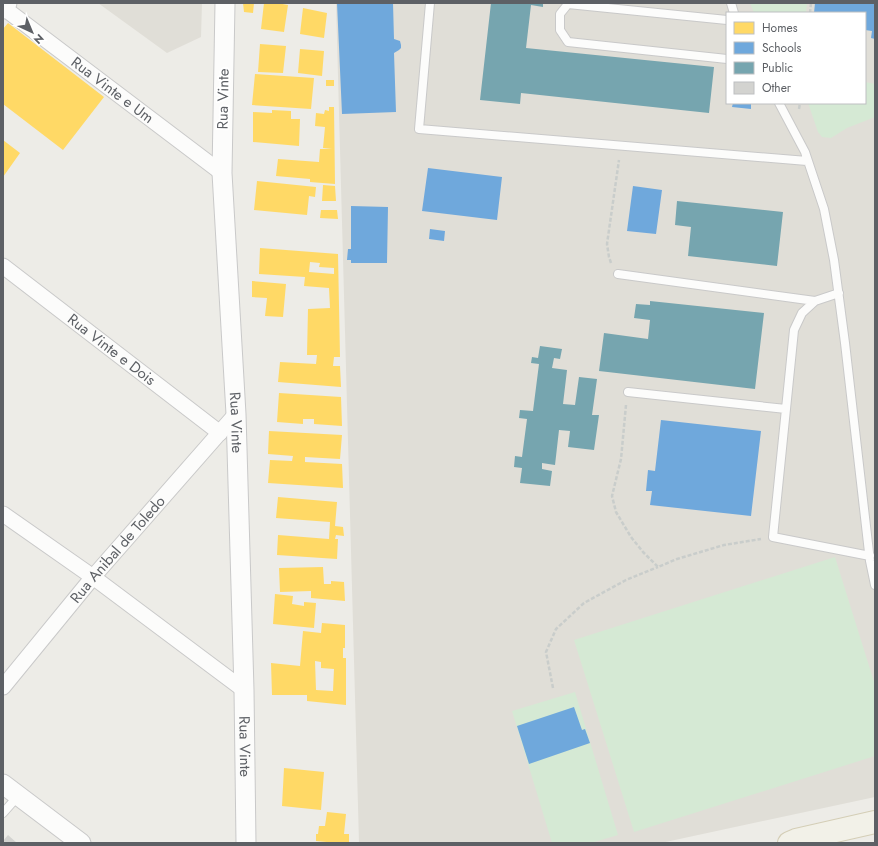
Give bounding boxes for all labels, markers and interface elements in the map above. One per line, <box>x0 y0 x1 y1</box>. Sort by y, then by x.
north arrow <box>12 12 52 52</box>
legend <box>726 12 866 104</box>
text: Homes <box>762 19 798 37</box>
text: N <box>30 30 48 48</box>
text: Schools <box>762 39 801 57</box>
street label: Rua Vinte e Um <box>66 51 159 129</box>
text: Public <box>762 59 793 77</box>
street label: Rua Vinte <box>211 68 235 130</box>
text: Other <box>762 79 792 97</box>
street label: Rua Vinte e Dois <box>63 308 160 391</box>
street label: Rua Vinte <box>224 391 248 454</box>
street label: Rua Anibal de Toledo <box>65 491 170 608</box>
street label: Rua Vinte <box>233 716 256 777</box>

